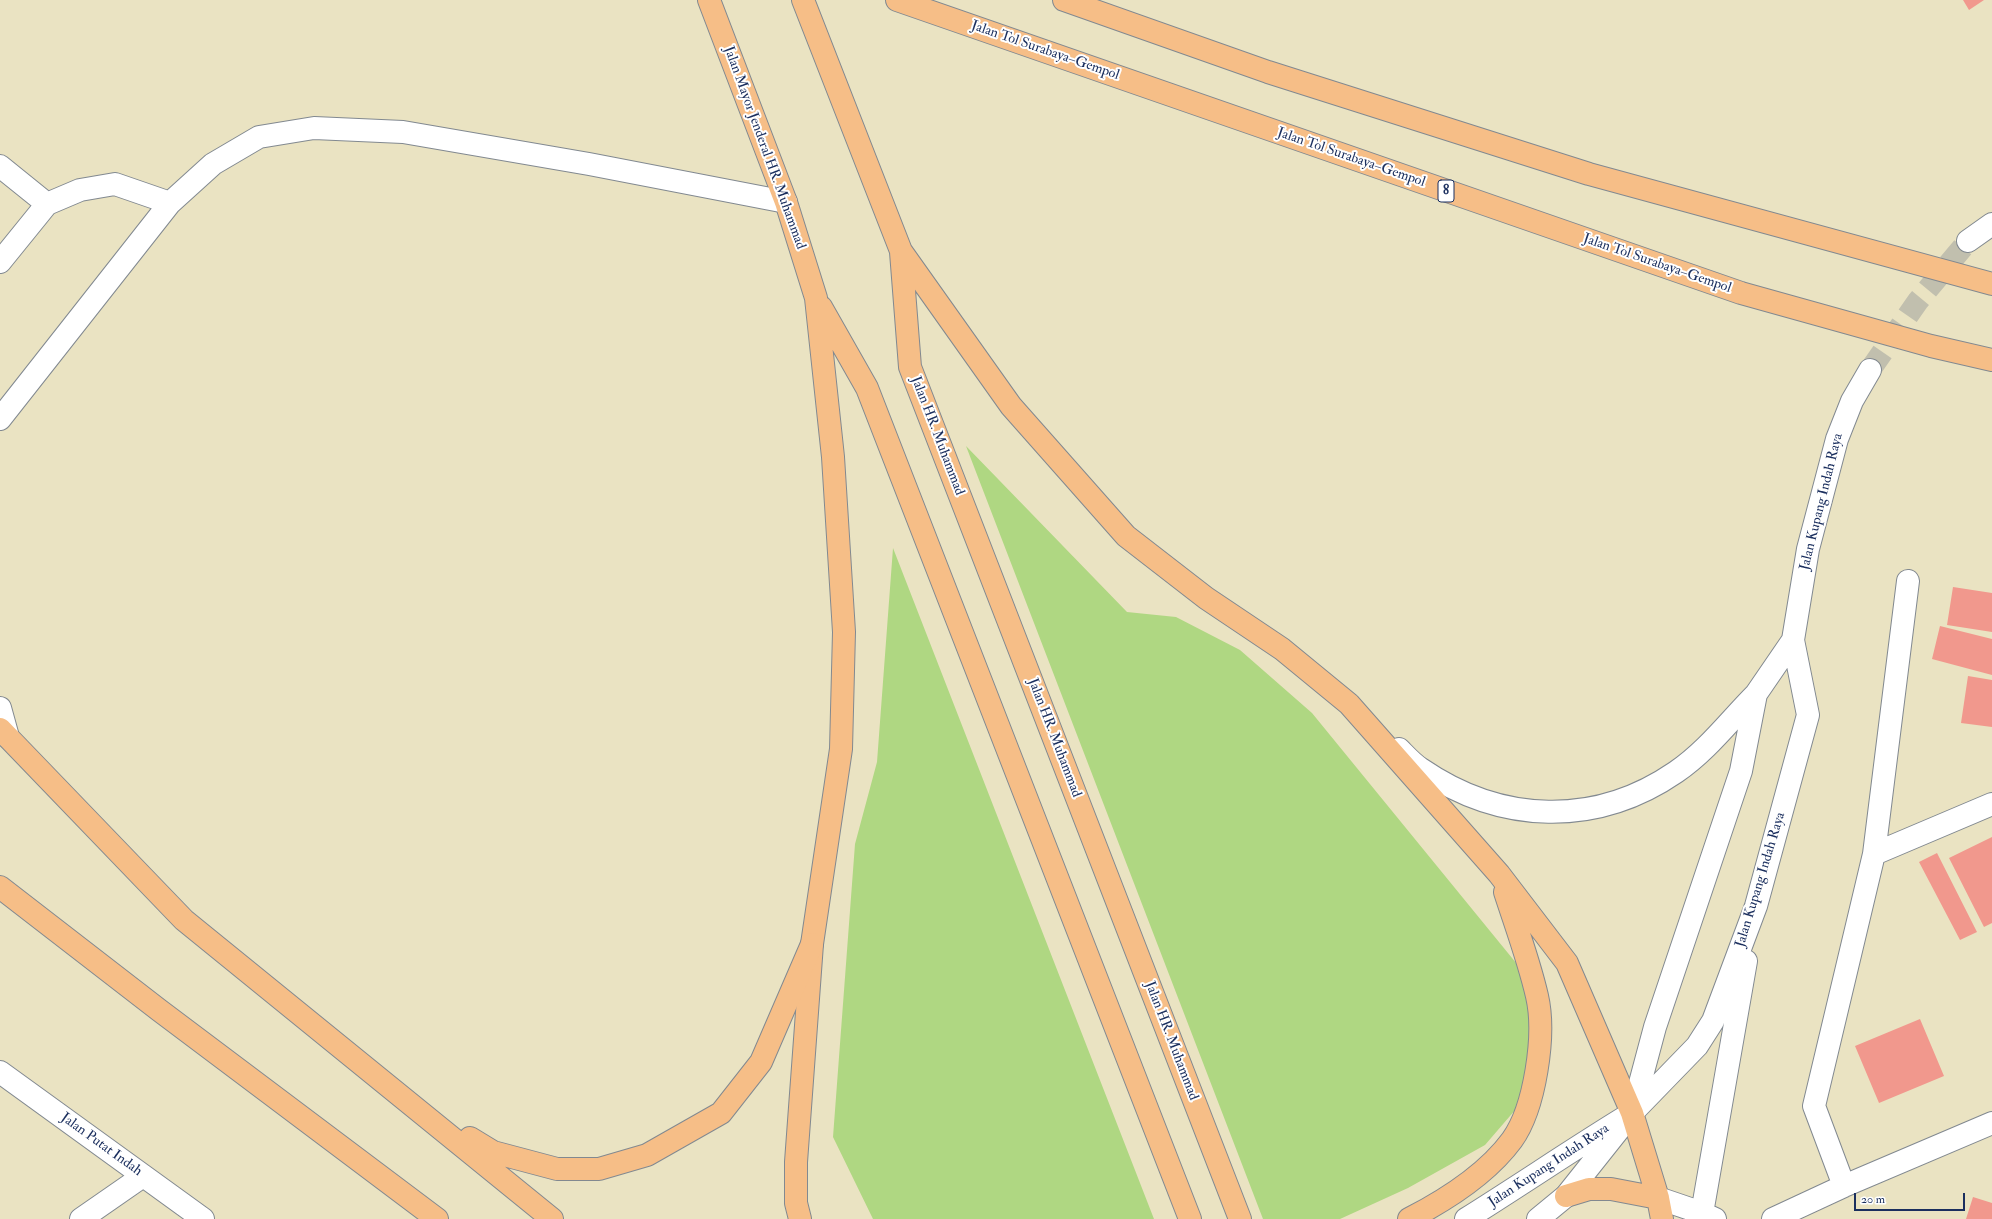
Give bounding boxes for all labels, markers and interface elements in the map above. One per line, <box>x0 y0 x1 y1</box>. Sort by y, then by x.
street label: Jalan Tol Surabaya–Gempol <box>969 18 1121 84</box>
street label: Jalan Mayor Jenderal HR. Muhammad <box>719 44 809 252</box>
street label: Jalan Tol Surabaya–Gempol <box>1275 125 1427 191</box>
road number: 8 <box>1438 180 1454 202</box>
street label: Jalan Tol Surabaya–Gempol <box>1581 231 1733 297</box>
street label: Jalan HR. Muhammad <box>907 374 967 498</box>
street label: Jalan Kupang Indah Raya <box>1797 432 1847 572</box>
street label: Jalan HR. Muhammad <box>1024 676 1084 800</box>
street label: Jalan Kupang Indah Raya <box>1732 810 1790 950</box>
street label: Jalan HR. Muhammad <box>1141 979 1201 1103</box>
street label: Jalan Putat Indah <box>57 1110 145 1180</box>
street label: Jalan Kupang Indah Raya <box>1485 1121 1613 1211</box>
scale bar <box>1856 1185 1967 1211</box>
text: 20 m <box>1861 1192 1885 1207</box>

